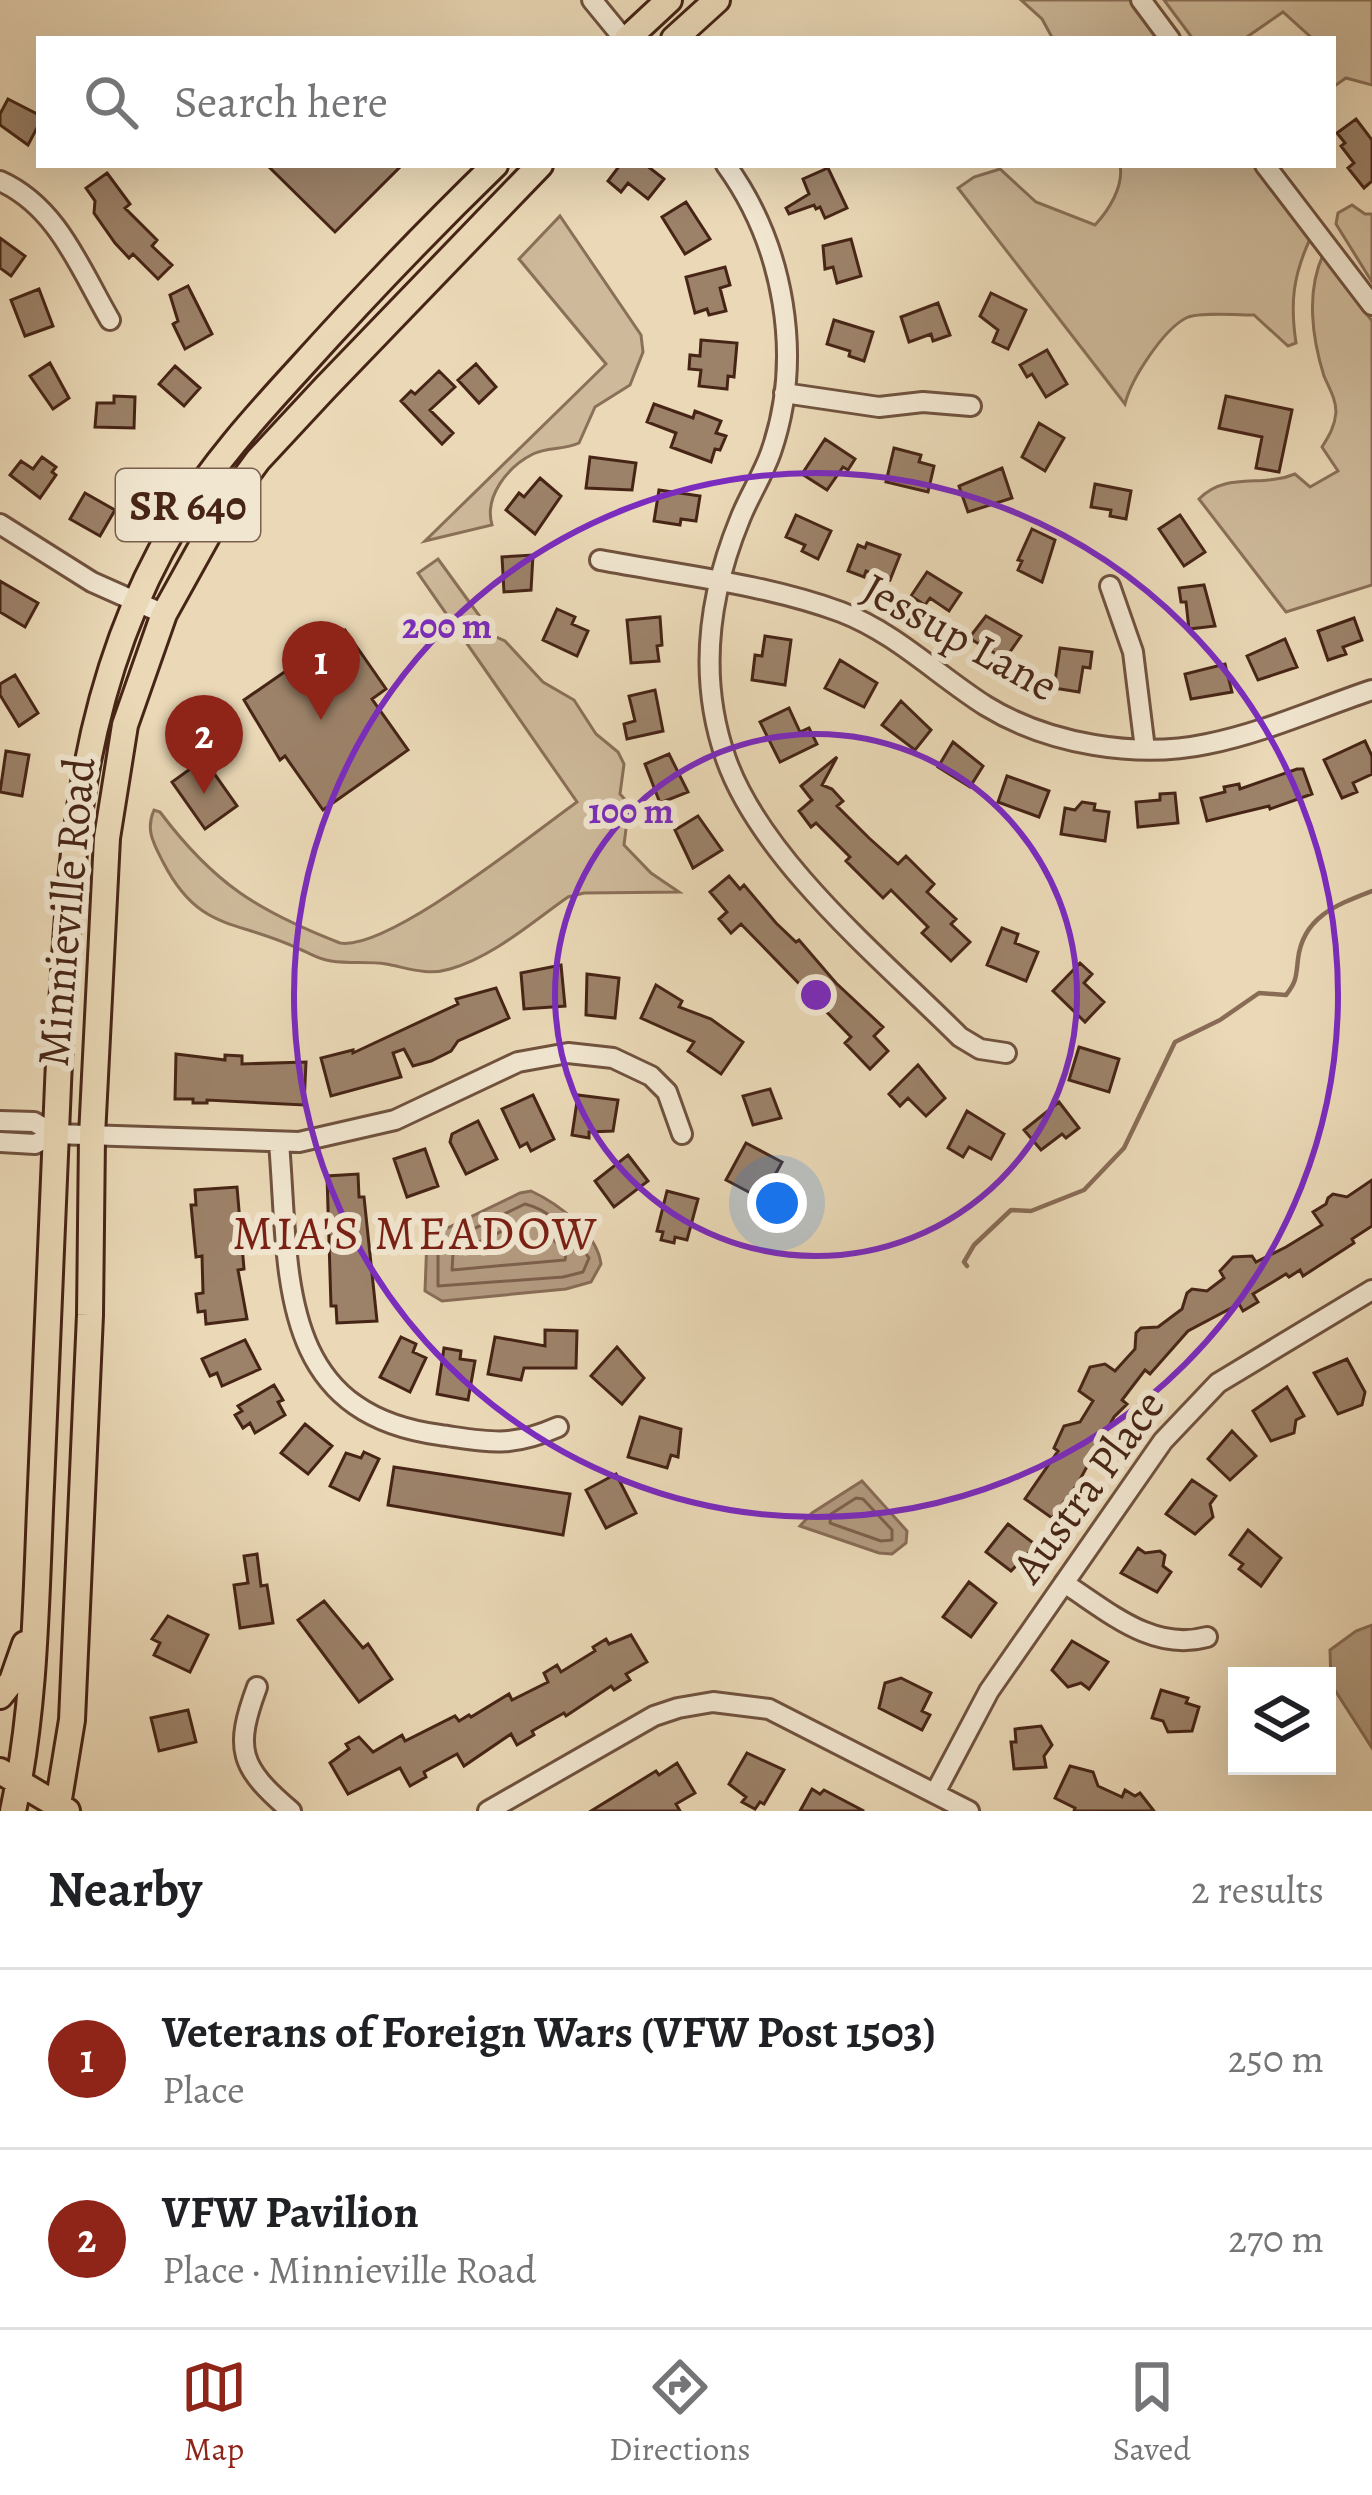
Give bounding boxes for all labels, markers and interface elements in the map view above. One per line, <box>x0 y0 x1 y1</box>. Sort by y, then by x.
search box <box>36 36 1336 168</box>
icon: search <box>78 69 144 135</box>
text: Search here <box>174 71 388 133</box>
road number: SR 640 <box>116 469 260 541</box>
street label: Jessup Lane <box>851 558 1069 716</box>
text: 200 m <box>402 601 492 650</box>
pin: 1 <box>282 621 360 720</box>
pin: 2 <box>165 695 243 794</box>
street label: Minnieville Road <box>22 754 110 1069</box>
text: 100 m <box>588 786 674 835</box>
centre of rings <box>795 974 837 1016</box>
your location <box>747 1173 807 1233</box>
district label: MIA'S MEADOW <box>232 1200 600 1266</box>
street label: Austra Place <box>996 1377 1179 1596</box>
map controls <box>1228 1667 1336 1775</box>
button: layers <box>1228 1667 1336 1775</box>
text: Nearby <box>48 1854 202 1924</box>
text: 2 results <box>1191 1863 1324 1916</box>
text: Veterans of Foreign Wars (VFW Post 1503) <box>162 2001 936 2063</box>
text: 1 <box>80 2032 94 2085</box>
text: 250 m <box>1228 2032 1324 2085</box>
text: Place <box>162 2063 245 2116</box>
text: VFW Pavilion <box>162 2181 419 2243</box>
text: 2 <box>78 2212 96 2265</box>
text: 270 m <box>1228 2212 1324 2265</box>
text: Place · Minnieville Road <box>162 2243 536 2296</box>
tab: Map <box>181 2354 247 2471</box>
tab: Directions <box>609 2354 751 2471</box>
tab: Saved <box>1113 2354 1191 2471</box>

